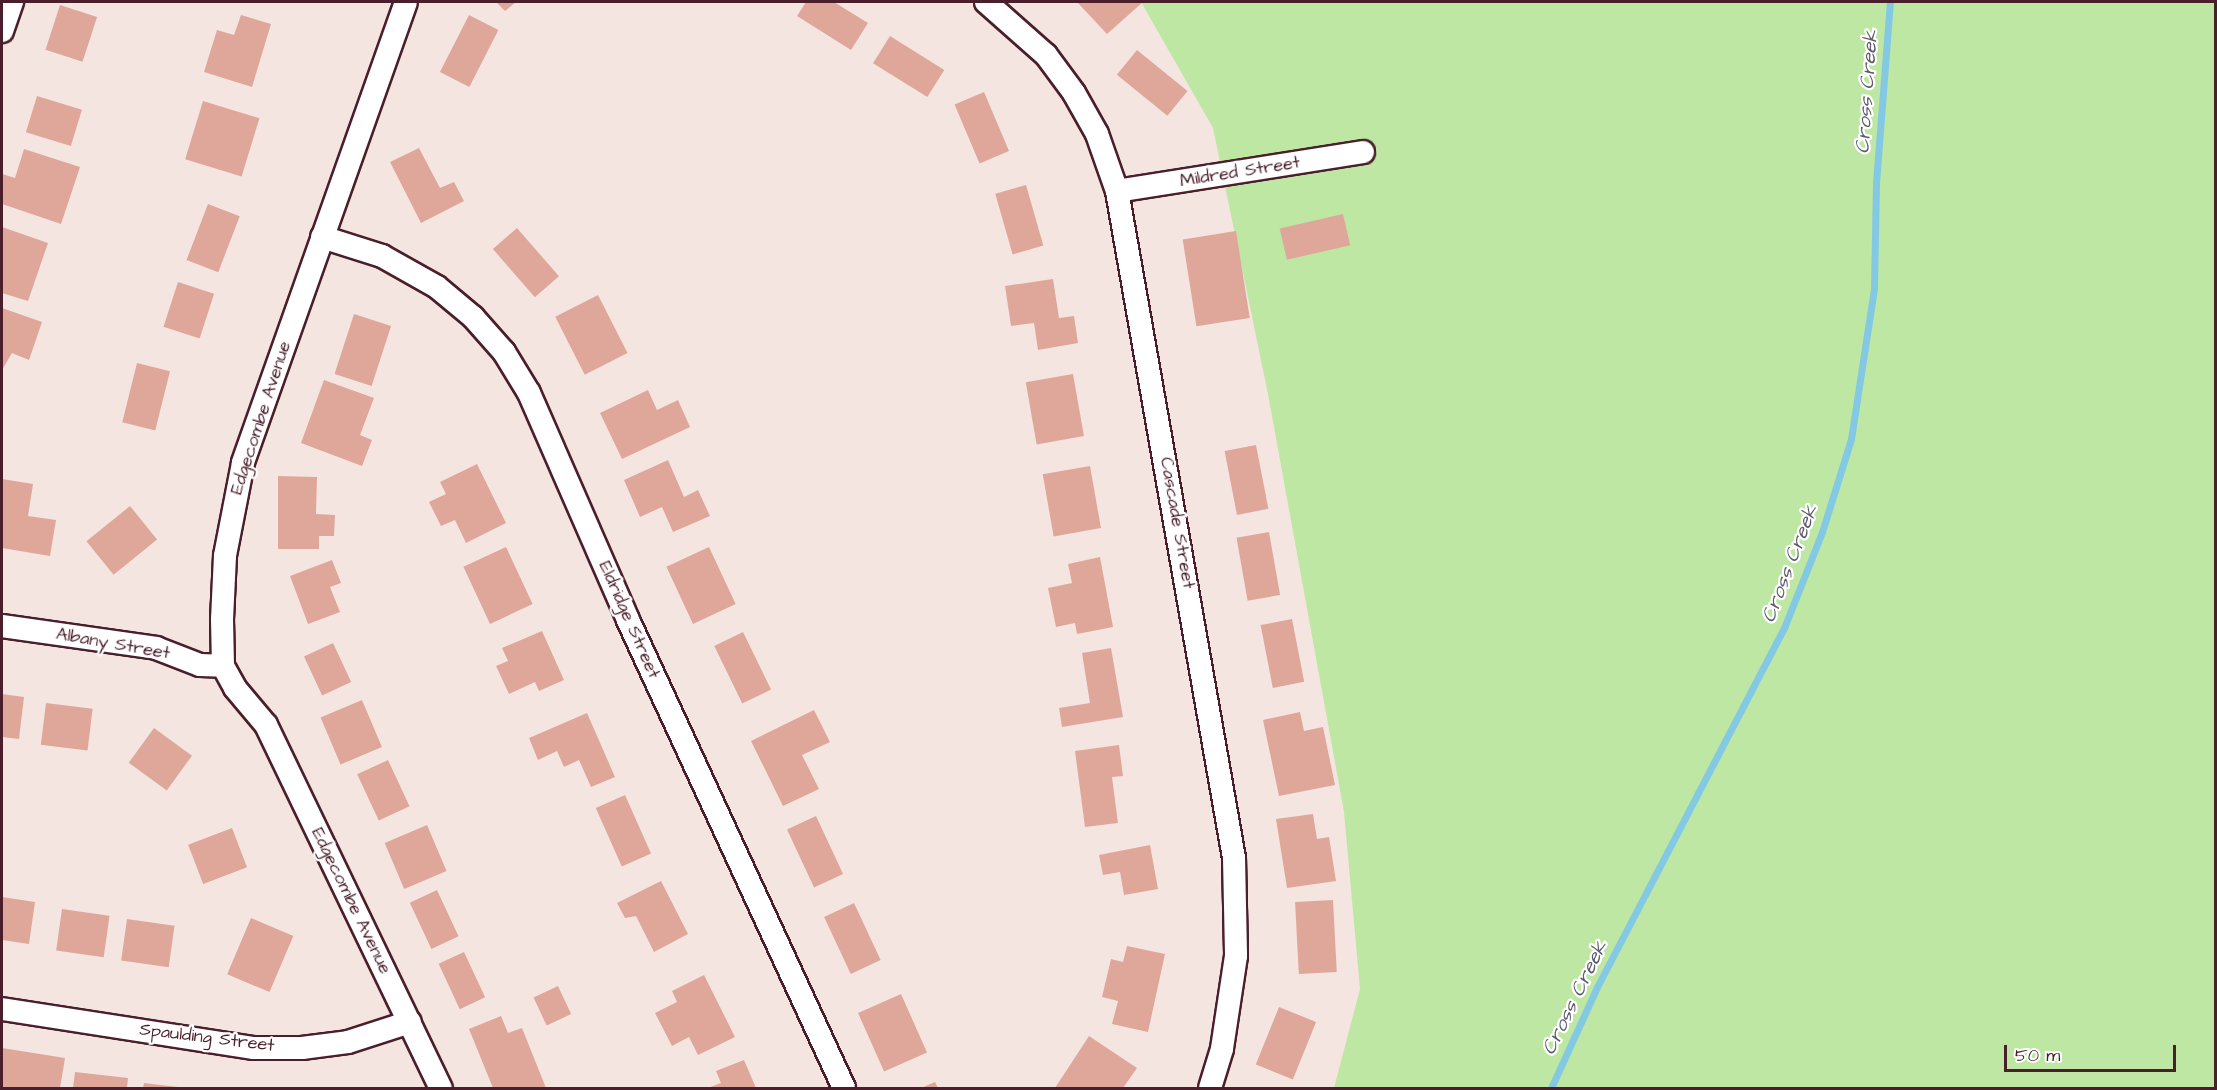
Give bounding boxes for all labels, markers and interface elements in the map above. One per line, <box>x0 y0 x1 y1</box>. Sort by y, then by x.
water label: Cross Creek <box>1851 29 1883 155</box>
street label: Mildred Street <box>1178 152 1302 192</box>
street label: Edgecombe Avenue <box>226 339 296 497</box>
street label: Cascade Street <box>1155 456 1199 590</box>
water label: Cross Creek <box>1757 502 1823 626</box>
street label: Eldridge Street <box>593 558 665 682</box>
street label: Albany Street <box>54 623 172 665</box>
street label: Edgecombe Avenue <box>306 824 396 978</box>
water label: Cross Creek <box>1537 937 1613 1059</box>
street label: Spaulding Street <box>138 1019 276 1057</box>
scale bar <box>2007 1033 2180 1071</box>
text: 50 m <box>2015 1043 2060 1068</box>

